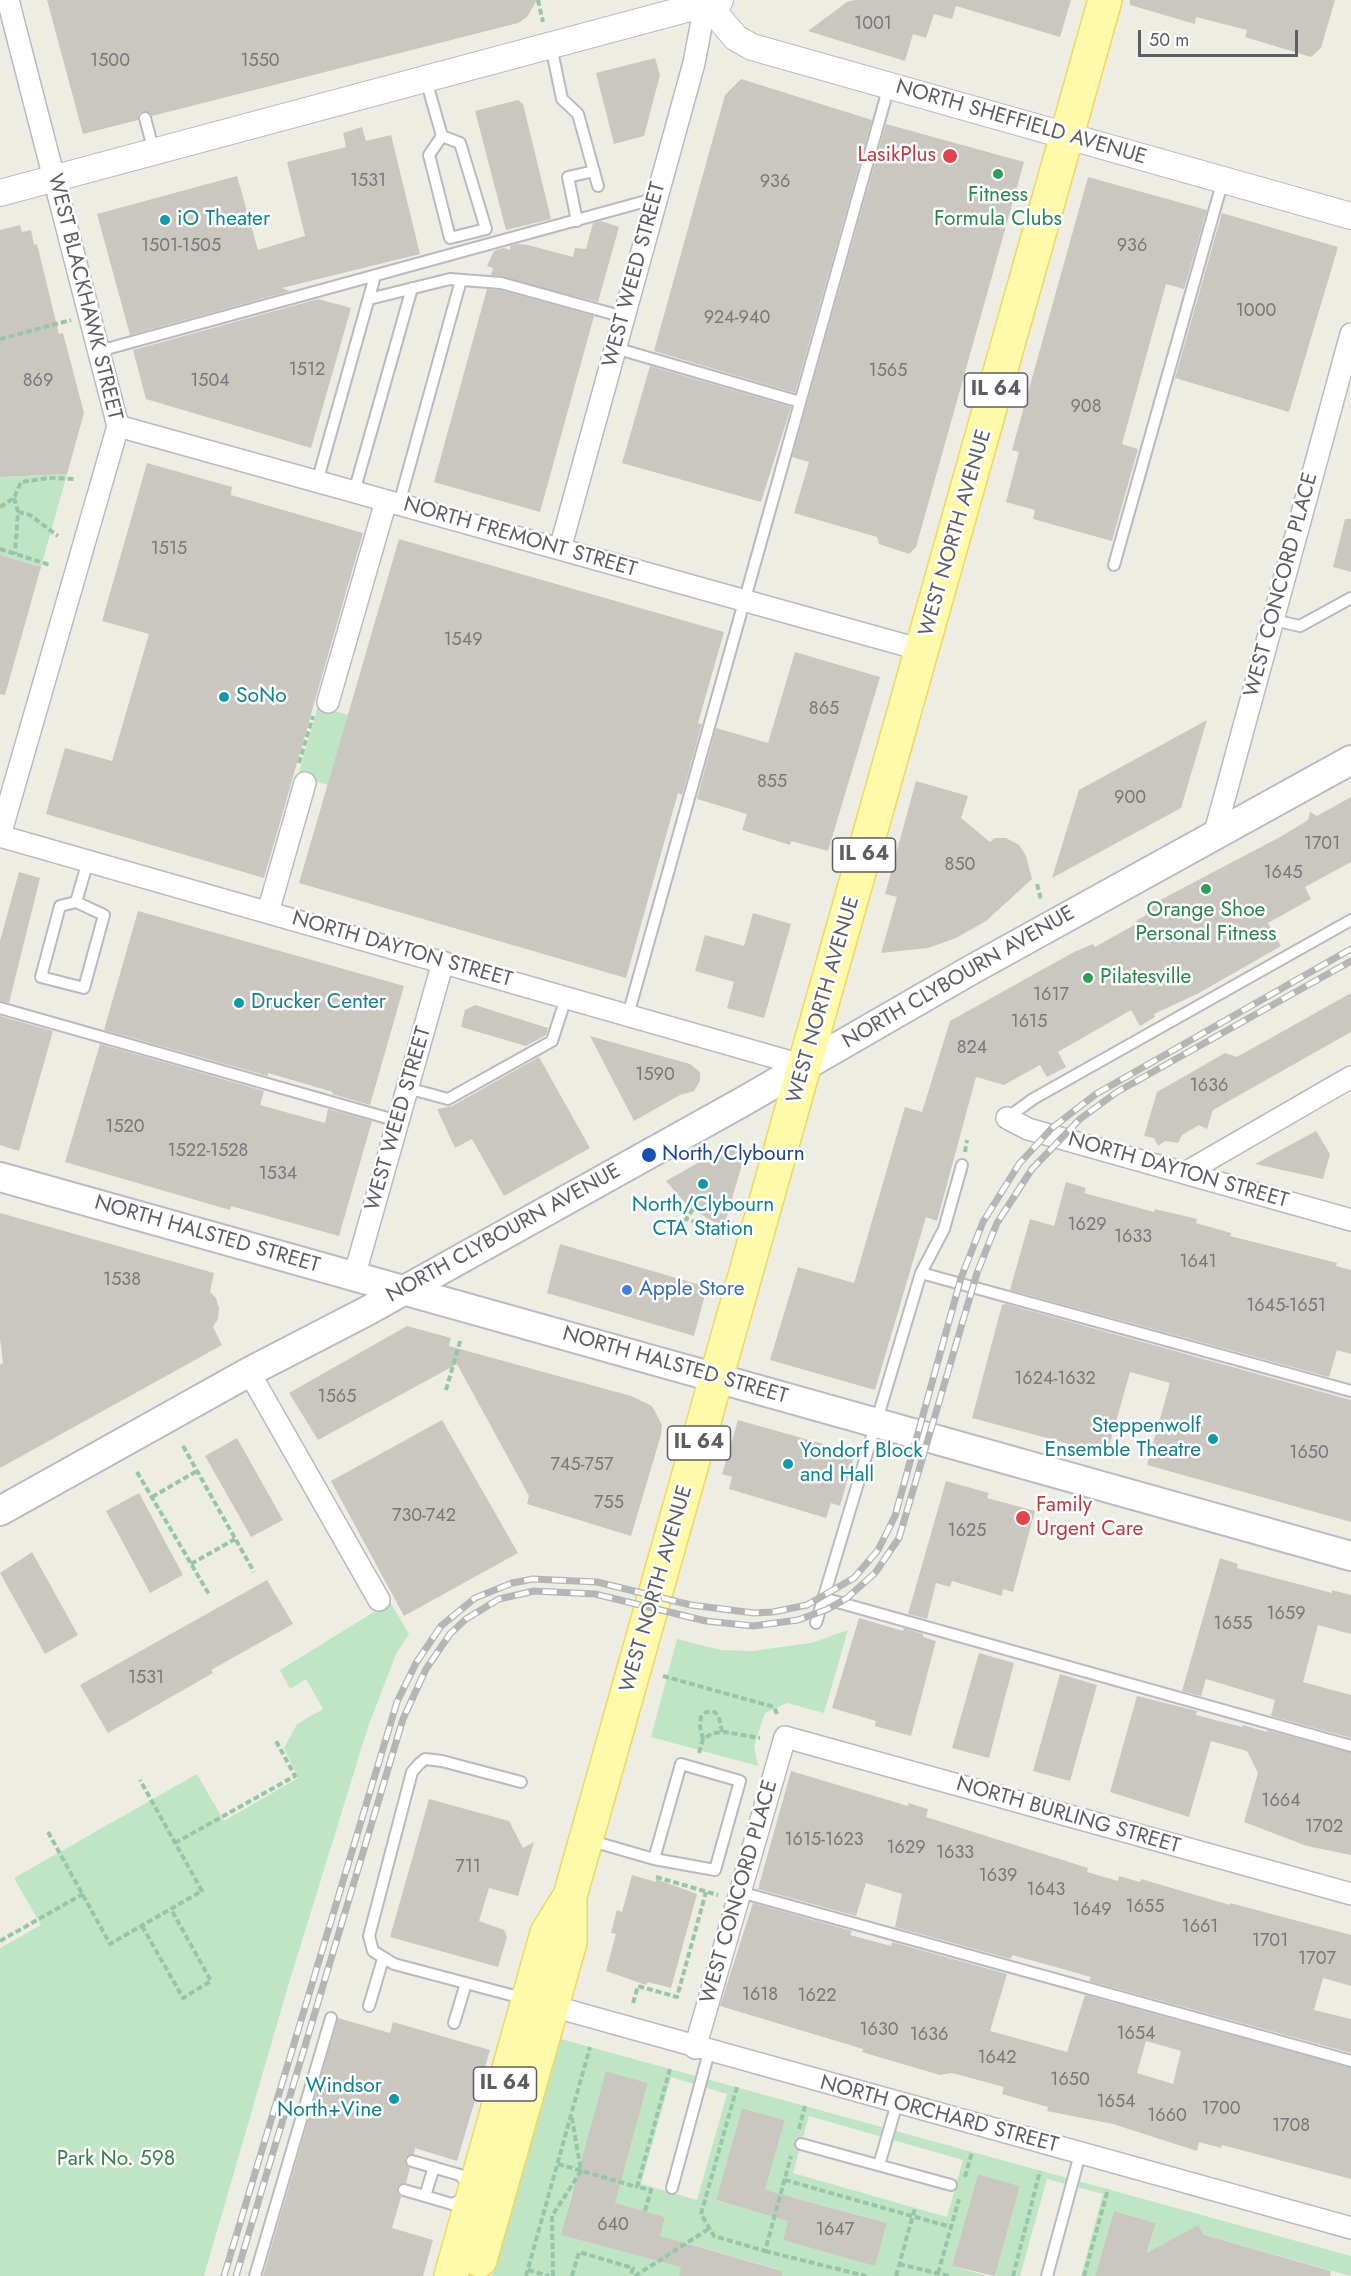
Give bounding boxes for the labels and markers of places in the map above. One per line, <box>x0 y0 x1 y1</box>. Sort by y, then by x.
place label: LasikPlus <box>857 143 936 169</box>
marker: LasikPlus <box>941 147 959 165</box>
marker: Fitness Formula Clubs <box>991 167 1005 181</box>
place label: Fitness Formula Clubs <box>934 183 1062 233</box>
place label: iO Theater <box>177 207 270 233</box>
marker: iO Theater <box>158 213 172 227</box>
place label: SoNo <box>236 684 287 710</box>
marker: SoNo <box>217 690 231 704</box>
marker: Orange Shoe Personal Fitness <box>1199 882 1213 896</box>
place label: Orange Shoe Personal Fitness <box>1136 898 1276 948</box>
place label: Pilatesville <box>1100 965 1191 991</box>
marker: Pilatesville <box>1081 971 1095 985</box>
place label: Drucker Center <box>251 990 386 1016</box>
marker: Drucker Center <box>232 996 246 1010</box>
place label: North/Clybourn <box>662 1142 805 1168</box>
marker: North/Clybourn <box>640 1146 658 1164</box>
marker: North/Clybourn CTA Station <box>696 1177 710 1191</box>
place label: North/Clybourn CTA Station <box>632 1193 774 1243</box>
place label: Apple Store <box>639 1277 744 1303</box>
marker: Apple Store <box>620 1283 634 1297</box>
place label: Steppenwolf Ensemble Theatre <box>1044 1414 1201 1464</box>
marker: Steppenwolf Ensemble Theatre <box>1206 1432 1220 1446</box>
place label: Yondorf Block and Hall <box>800 1439 922 1489</box>
marker: Yondorf Block and Hall <box>781 1457 795 1471</box>
place label: Family Urgent Care <box>1036 1493 1143 1543</box>
marker: Family Urgent Care <box>1014 1509 1032 1527</box>
place label: Windsor North+Vine <box>277 2074 382 2124</box>
marker: Windsor North+Vine <box>387 2092 401 2106</box>

